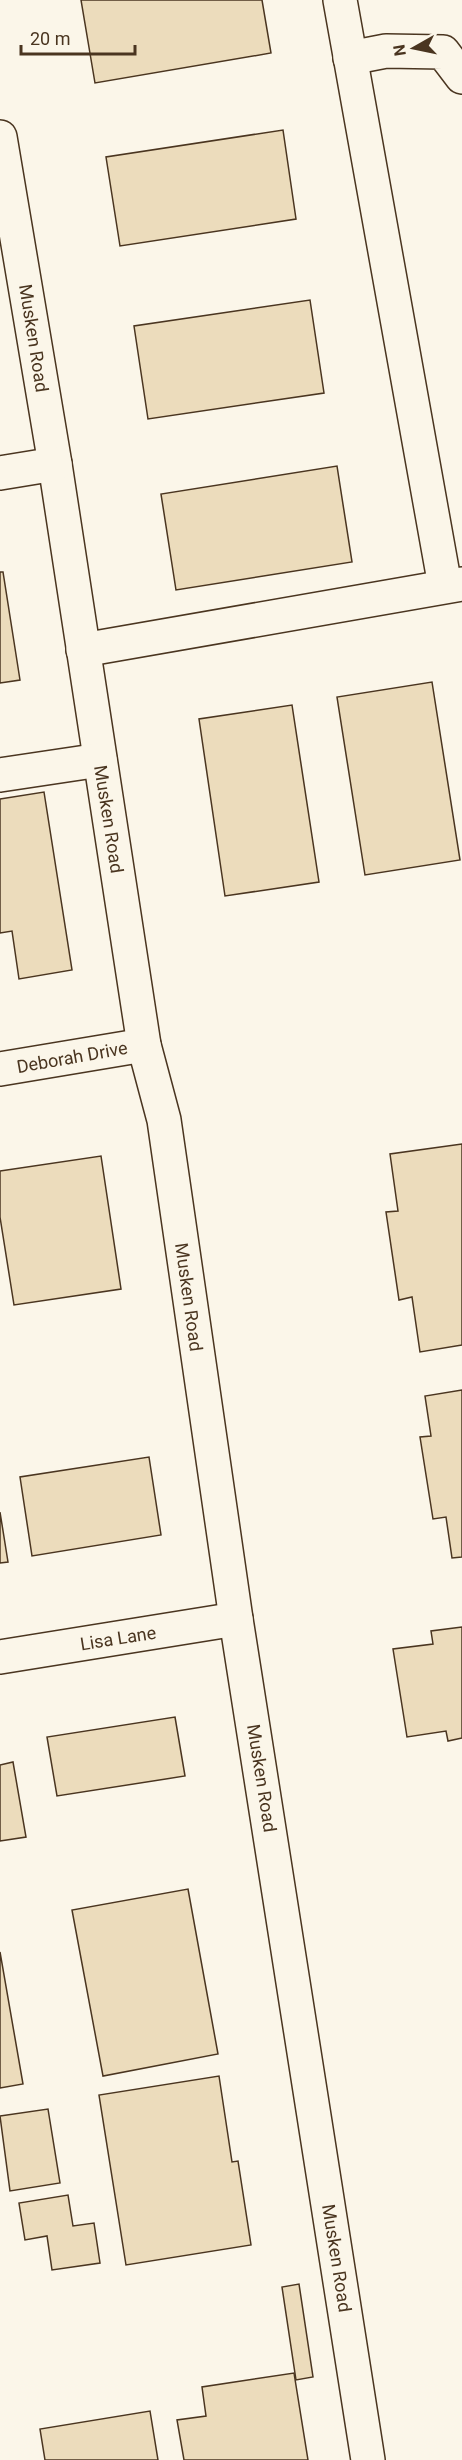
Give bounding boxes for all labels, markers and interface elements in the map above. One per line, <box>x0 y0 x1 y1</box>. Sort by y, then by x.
scale bar <box>21 18 135 56</box>
north arrow <box>384 18 444 78</box>
text: 20 m <box>30 28 70 49</box>
text: N <box>389 43 410 57</box>
street label: Musken Road <box>15 282 53 394</box>
street label: Musken Road <box>90 763 128 875</box>
street label: Deborah Drive <box>15 1037 129 1077</box>
street label: Musken Road <box>171 1242 207 1352</box>
street label: Lisa Lane <box>79 1622 157 1654</box>
street label: Musken Road <box>243 1722 281 1834</box>
street label: Musken Road <box>318 2202 356 2314</box>

